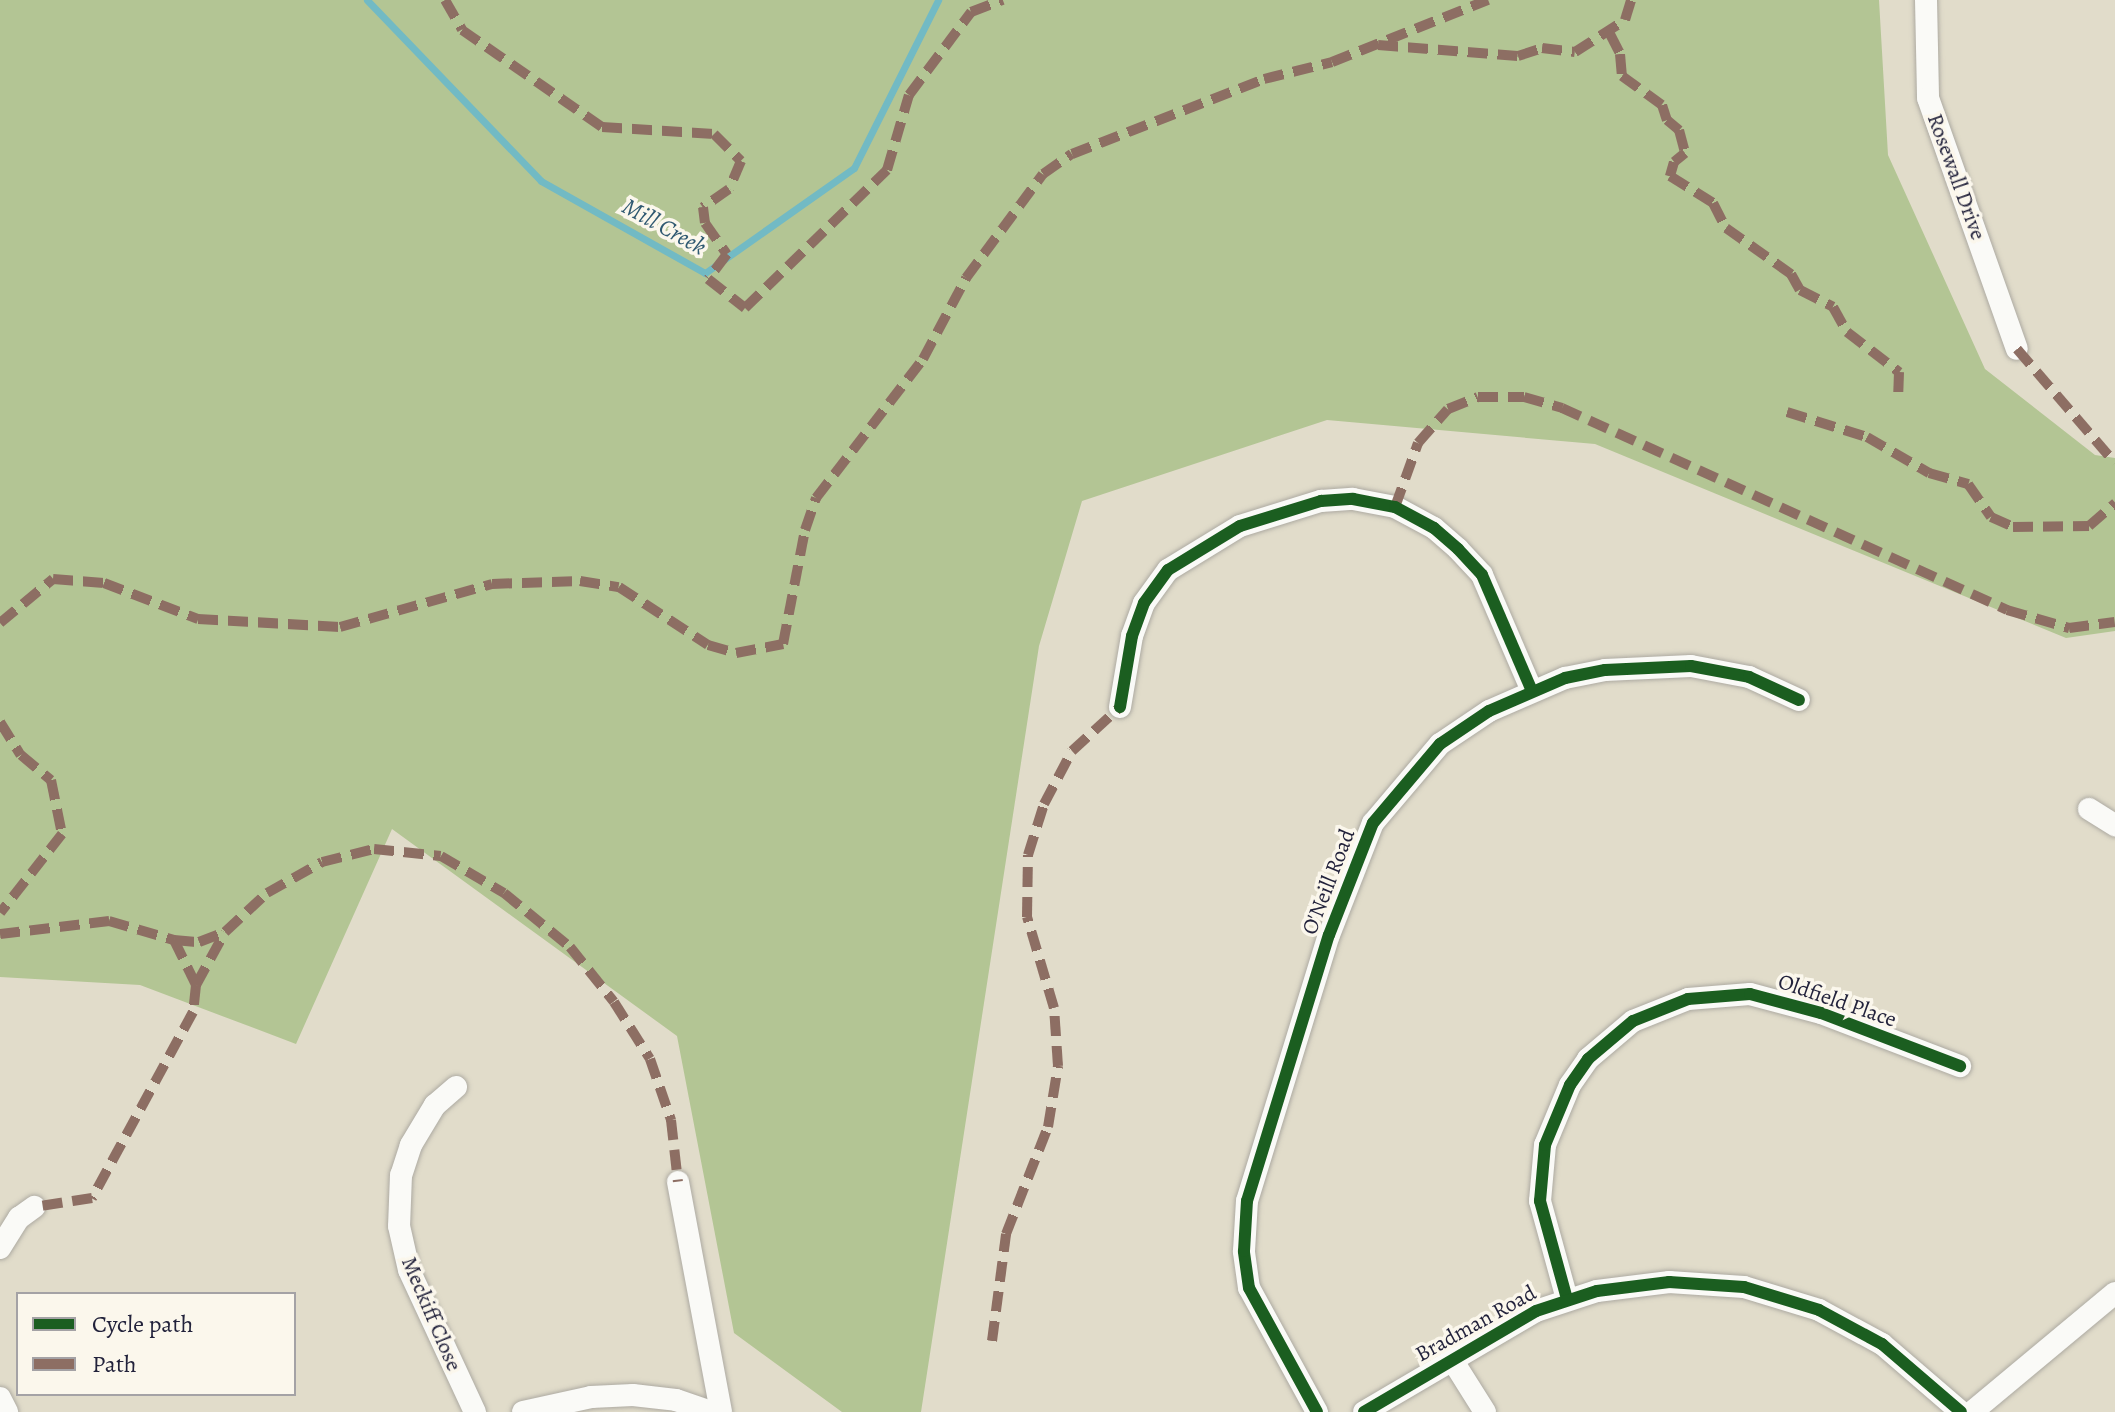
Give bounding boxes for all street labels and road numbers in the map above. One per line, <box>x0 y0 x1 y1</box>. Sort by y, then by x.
street label: Rosewall Drive <box>1921 110 1991 244</box>
street label: O'Neill Road <box>1297 826 1361 938</box>
street label: Oldfield Place <box>1774 968 1900 1034</box>
street label: Meckiff Close <box>395 1253 467 1375</box>
street label: Bradman Road <box>1411 1280 1541 1368</box>

